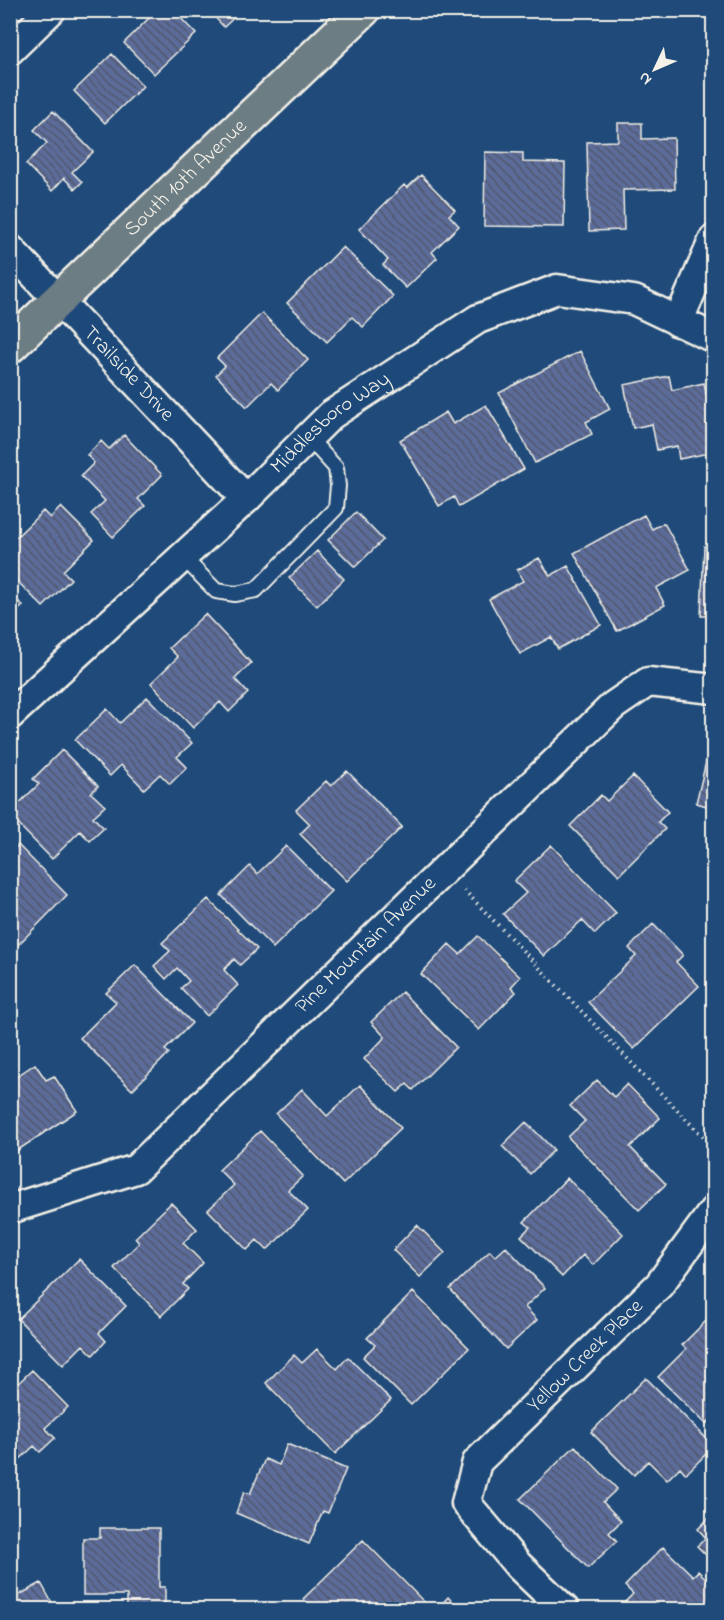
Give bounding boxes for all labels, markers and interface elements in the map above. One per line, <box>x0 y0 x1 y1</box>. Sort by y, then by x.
north arrow <box>625 39 685 99</box>
text: N <box>633 66 658 90</box>
street label: South 10th Avenue <box>118 112 255 244</box>
street label: Trailside Drive <box>75 319 181 429</box>
street label: Middlesboro Way <box>264 365 398 481</box>
street label: Pine Mountain Avenue <box>289 870 444 1021</box>
street label: Yellow Creek Place <box>521 1292 651 1420</box>

